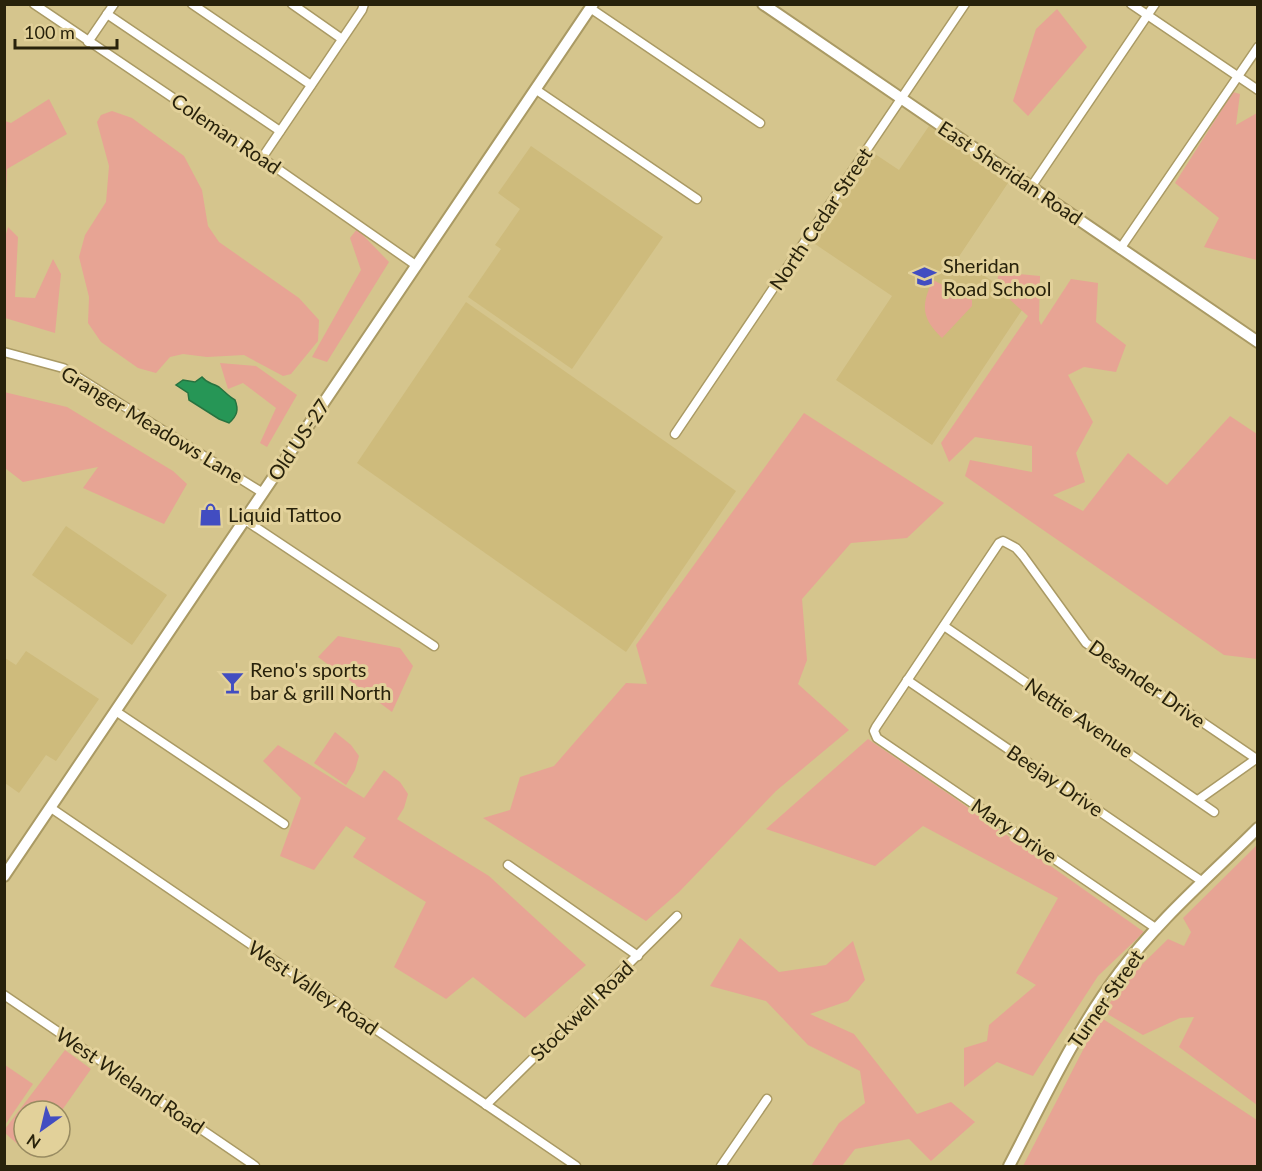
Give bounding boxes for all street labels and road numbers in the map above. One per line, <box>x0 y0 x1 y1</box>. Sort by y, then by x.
street label: Coleman Road <box>167 88 286 179</box>
street label: East Sheridan Road <box>934 115 1087 229</box>
street label: North Cedar Street <box>764 143 877 294</box>
street label: Granger Meadows Lane <box>57 360 248 488</box>
street label: Old US-27 <box>262 394 334 485</box>
street label: Desander Drive <box>1085 634 1210 732</box>
street label: Nettie Avenue <box>1021 672 1138 762</box>
street label: Beejay Drive <box>1003 739 1108 821</box>
street label: Mary Drive <box>967 793 1062 868</box>
street label: West Valley Road <box>244 935 383 1039</box>
street label: Turner Street <box>1063 945 1148 1052</box>
street label: Stockwell Road <box>525 955 638 1065</box>
street label: West Wieland Road <box>52 1022 209 1139</box>

